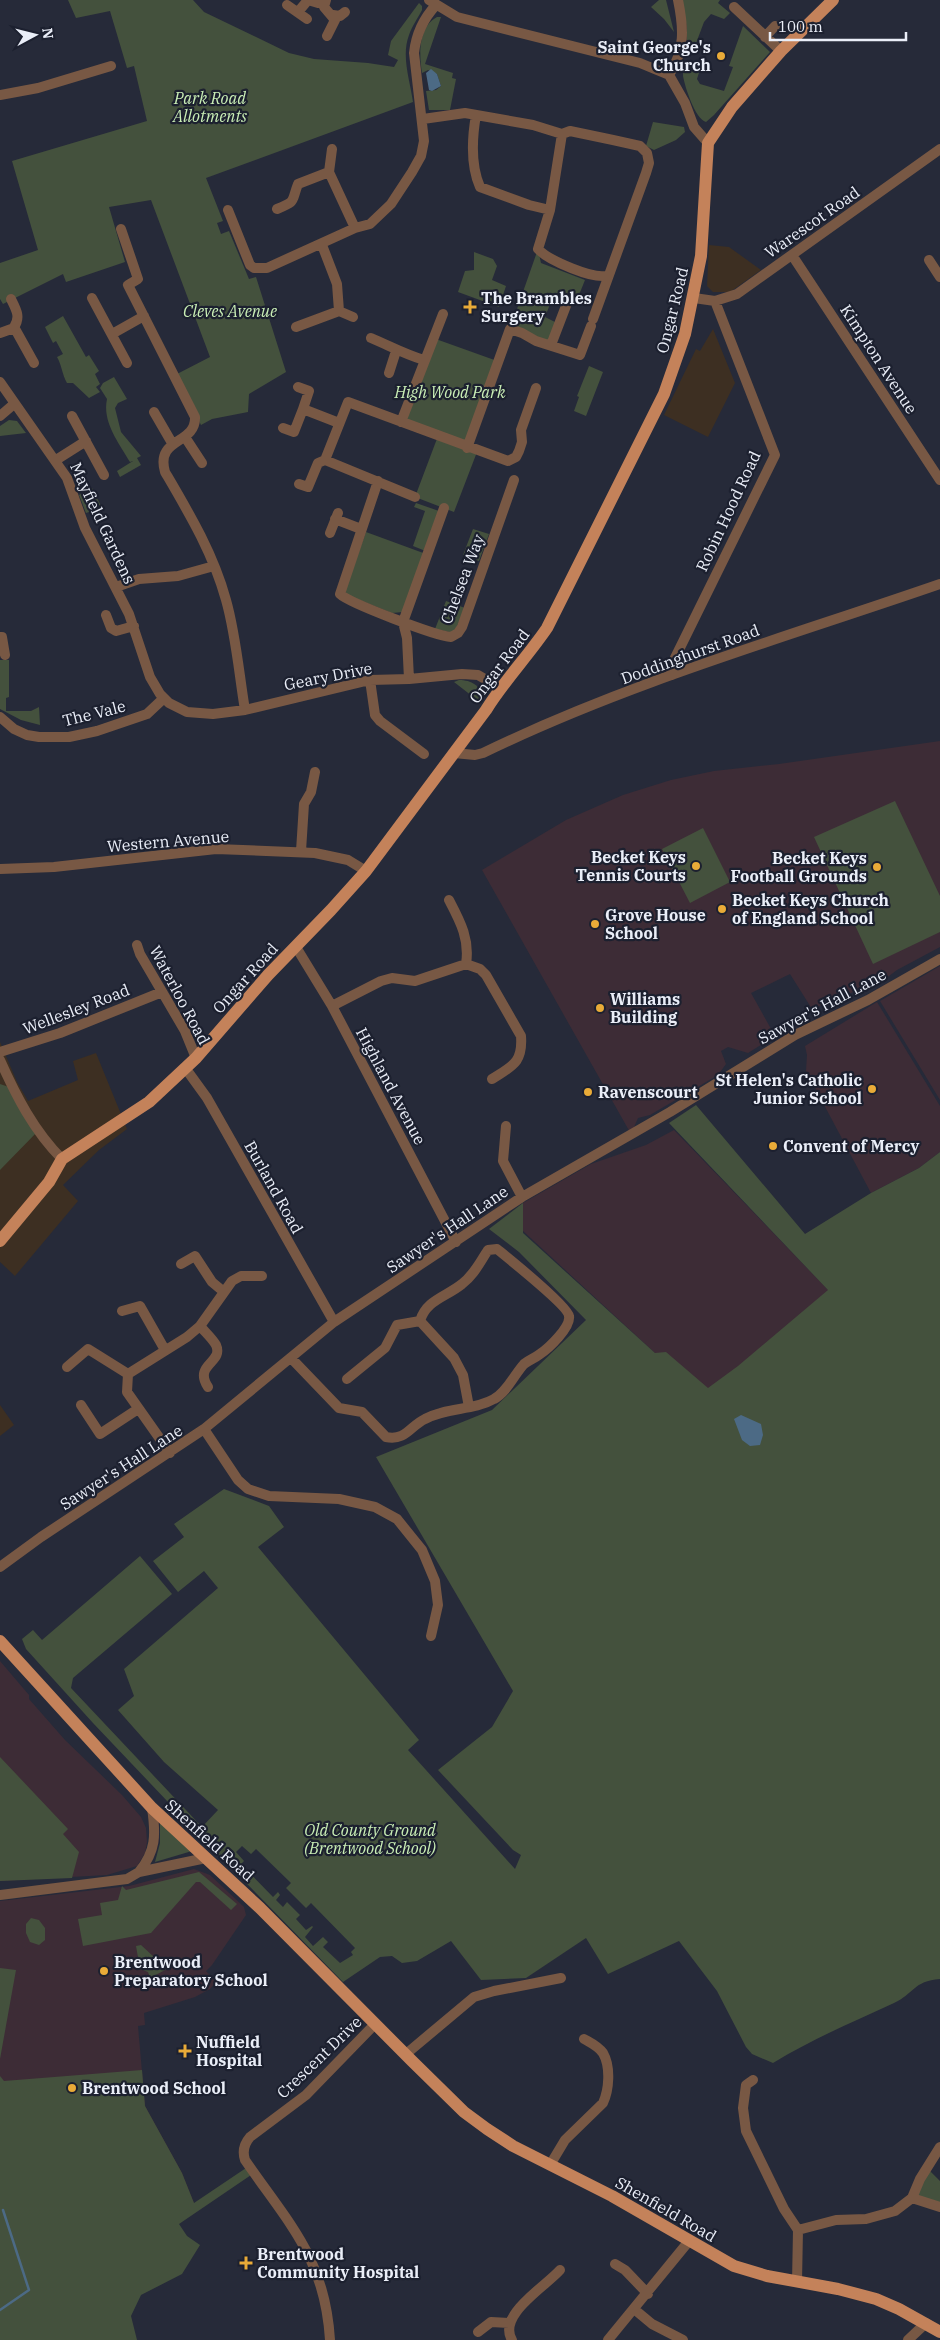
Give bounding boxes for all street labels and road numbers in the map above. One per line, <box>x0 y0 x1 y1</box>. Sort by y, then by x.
street label: Warescot Road <box>761 182 864 262</box>
street label: Ongar Road <box>652 265 692 355</box>
street label: Kimpton Avenue <box>836 301 922 417</box>
street label: Robin Hood Road <box>691 447 765 574</box>
street label: Mayfield Gardens <box>66 459 140 587</box>
street label: Chelsea Way <box>436 531 488 627</box>
street label: Doddinghurst Road <box>618 620 762 688</box>
street label: Ongar Road <box>465 625 534 707</box>
street label: Geary Drive <box>282 658 374 694</box>
street label: The Vale <box>60 696 128 730</box>
street label: Western Avenue <box>106 826 230 856</box>
street label: Ongar Road <box>208 938 282 1017</box>
street label: Waterloo Road <box>146 942 215 1048</box>
street label: Sawyer's Hall Lane <box>755 964 889 1048</box>
street label: Wellesley Road <box>20 979 133 1039</box>
street label: Highland Avenue <box>352 1024 430 1148</box>
street label: Burland Road <box>240 1137 308 1237</box>
street label: Sawyer's Hall Lane <box>382 1181 512 1277</box>
street label: Sawyer's Hall Lane <box>56 1420 186 1514</box>
street label: Shenfield Road <box>161 1795 259 1886</box>
street label: Crescent Drive <box>272 2012 366 2102</box>
street label: Shenfield Road <box>612 2172 720 2246</box>

